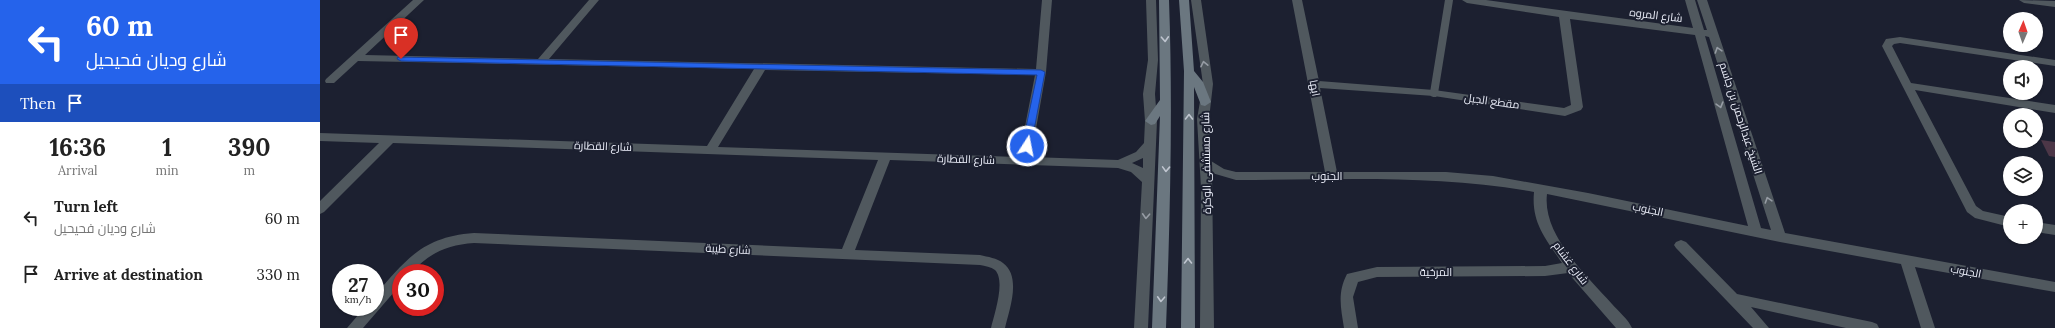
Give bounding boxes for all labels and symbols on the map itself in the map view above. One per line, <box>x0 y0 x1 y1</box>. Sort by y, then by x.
street label: شارع المروه <box>1629 5 1683 26</box>
north arrow <box>2003 12 2043 52</box>
pin <box>384 18 418 59</box>
one-way arrow <box>1161 36 1170 42</box>
one-way arrow <box>1715 46 1723 53</box>
one-way arrow <box>1201 60 1209 67</box>
street label: الشيخ عبدالرحمن بن جاسم <box>1715 60 1766 176</box>
street label: ابها <box>1307 79 1323 97</box>
street label: مقطع الجبل <box>1463 90 1521 113</box>
one-way arrow <box>1715 101 1724 108</box>
street label: شارع مستشفى الوكرة <box>1198 112 1215 214</box>
one-way arrow <box>1185 114 1193 120</box>
position arrow <box>1006 125 1048 167</box>
street label: شارع القطارة <box>574 138 632 155</box>
street label: شارع القطارة <box>937 151 995 168</box>
one-way arrow <box>1161 166 1170 172</box>
street label: الجنوب <box>1312 169 1342 183</box>
one-way arrow <box>1764 196 1773 203</box>
street label: الجنوب <box>1631 199 1665 219</box>
one-way arrow <box>1142 213 1151 219</box>
street label: شارع غشام <box>1549 239 1592 288</box>
street label: شارع طيبة <box>705 241 751 258</box>
one-way arrow <box>1184 258 1192 264</box>
street label: الجنوب <box>1949 261 1983 281</box>
speed limit sign: 30 <box>392 264 444 316</box>
street label: المرخية <box>1420 265 1452 279</box>
one-way arrow <box>1156 296 1165 302</box>

